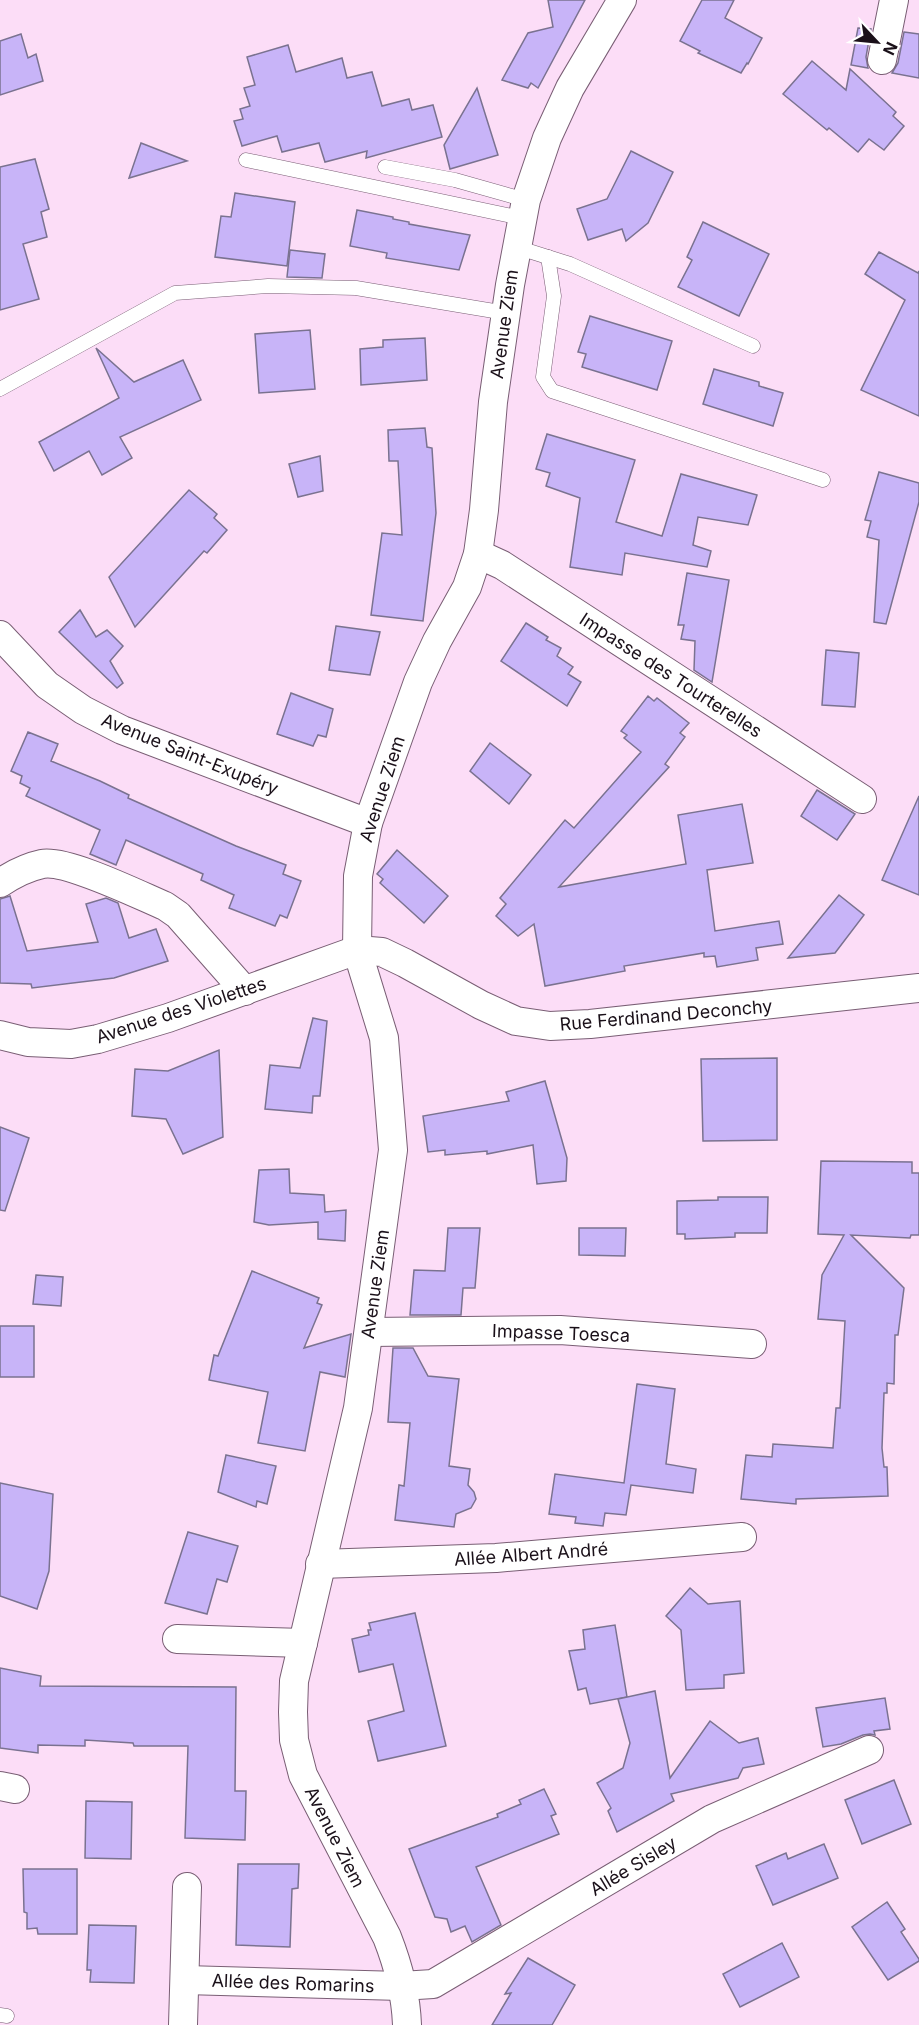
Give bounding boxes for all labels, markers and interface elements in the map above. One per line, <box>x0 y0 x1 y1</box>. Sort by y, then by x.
north arrow <box>847 12 907 72</box>
text: N <box>879 39 902 58</box>
street label: Avenue Ziem <box>486 268 522 380</box>
street label: Impasse des Tourterelles <box>576 608 766 742</box>
street label: Avenue Saint-Exupéry <box>99 709 281 799</box>
street label: Avenue Ziem <box>355 733 409 845</box>
street label: Avenue des Violettes <box>93 973 269 1047</box>
street label: Rue Ferdinand Deconchy <box>559 995 773 1035</box>
street label: Avenue Ziem <box>357 1228 393 1340</box>
street label: Impasse Toesca <box>492 1320 630 1346</box>
street label: Allée Albert André <box>453 1538 609 1570</box>
street label: Avenue Ziem <box>301 1783 369 1891</box>
street label: Allée Sisley <box>586 1832 680 1900</box>
street label: Allée des Romarins <box>211 1970 375 1996</box>

